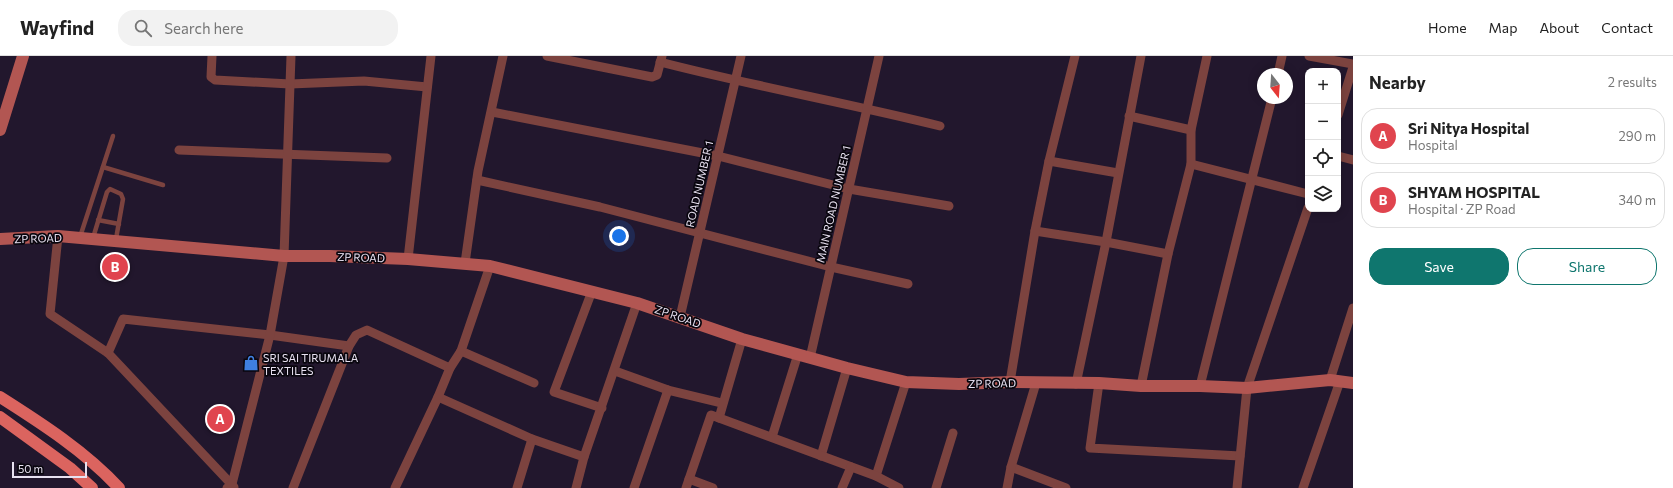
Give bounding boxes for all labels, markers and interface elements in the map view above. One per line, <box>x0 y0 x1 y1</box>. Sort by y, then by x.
search box <box>118 10 398 46</box>
text: Wayfind <box>20 16 94 39</box>
icon: search <box>132 17 154 39</box>
text: Search here <box>164 19 244 37</box>
text: Home <box>1428 19 1467 36</box>
text: Map <box>1489 19 1517 36</box>
text: About <box>1539 19 1579 36</box>
text: Contact <box>1601 19 1653 36</box>
north arrow <box>1257 68 1293 104</box>
map controls <box>1305 68 1341 212</box>
button: + <box>1305 68 1341 104</box>
text: Nearby <box>1369 72 1426 93</box>
text: 2 results <box>1608 74 1657 90</box>
button: − <box>1305 104 1341 140</box>
text: Sri Nitya Hospital <box>1408 119 1529 137</box>
text: A <box>1378 128 1388 144</box>
text: 290 m <box>1619 128 1656 144</box>
text: Hospital <box>1408 137 1458 153</box>
street label: ROAD NUMBER 1 <box>683 140 715 228</box>
button: locate <box>1305 140 1341 176</box>
street label: MAIN ROAD NUMBER 1 <box>813 144 853 264</box>
button: layers <box>1305 176 1341 212</box>
text: SHYAM HOSPITAL <box>1408 183 1540 201</box>
text: B <box>1379 192 1387 208</box>
text: 340 m <box>1618 192 1656 208</box>
text: Hospital · ZP Road <box>1408 201 1516 217</box>
your location <box>609 226 629 246</box>
street label: ZP ROAD <box>14 231 62 245</box>
button: Save <box>1369 248 1509 285</box>
button: Share <box>1517 248 1657 285</box>
street label: ZP ROAD <box>337 250 385 264</box>
pin: B <box>102 252 128 282</box>
street label: ZP ROAD <box>653 302 703 330</box>
place label: SRI SAI TIRUMALA TEXTILES <box>263 351 359 377</box>
shop icon: SRI SAI TIRUMALA TEXTILES <box>242 354 260 372</box>
street label: ZP ROAD <box>968 376 1016 390</box>
pin: A <box>207 404 233 434</box>
scale bar <box>12 460 87 479</box>
text: 50 m <box>18 462 43 475</box>

